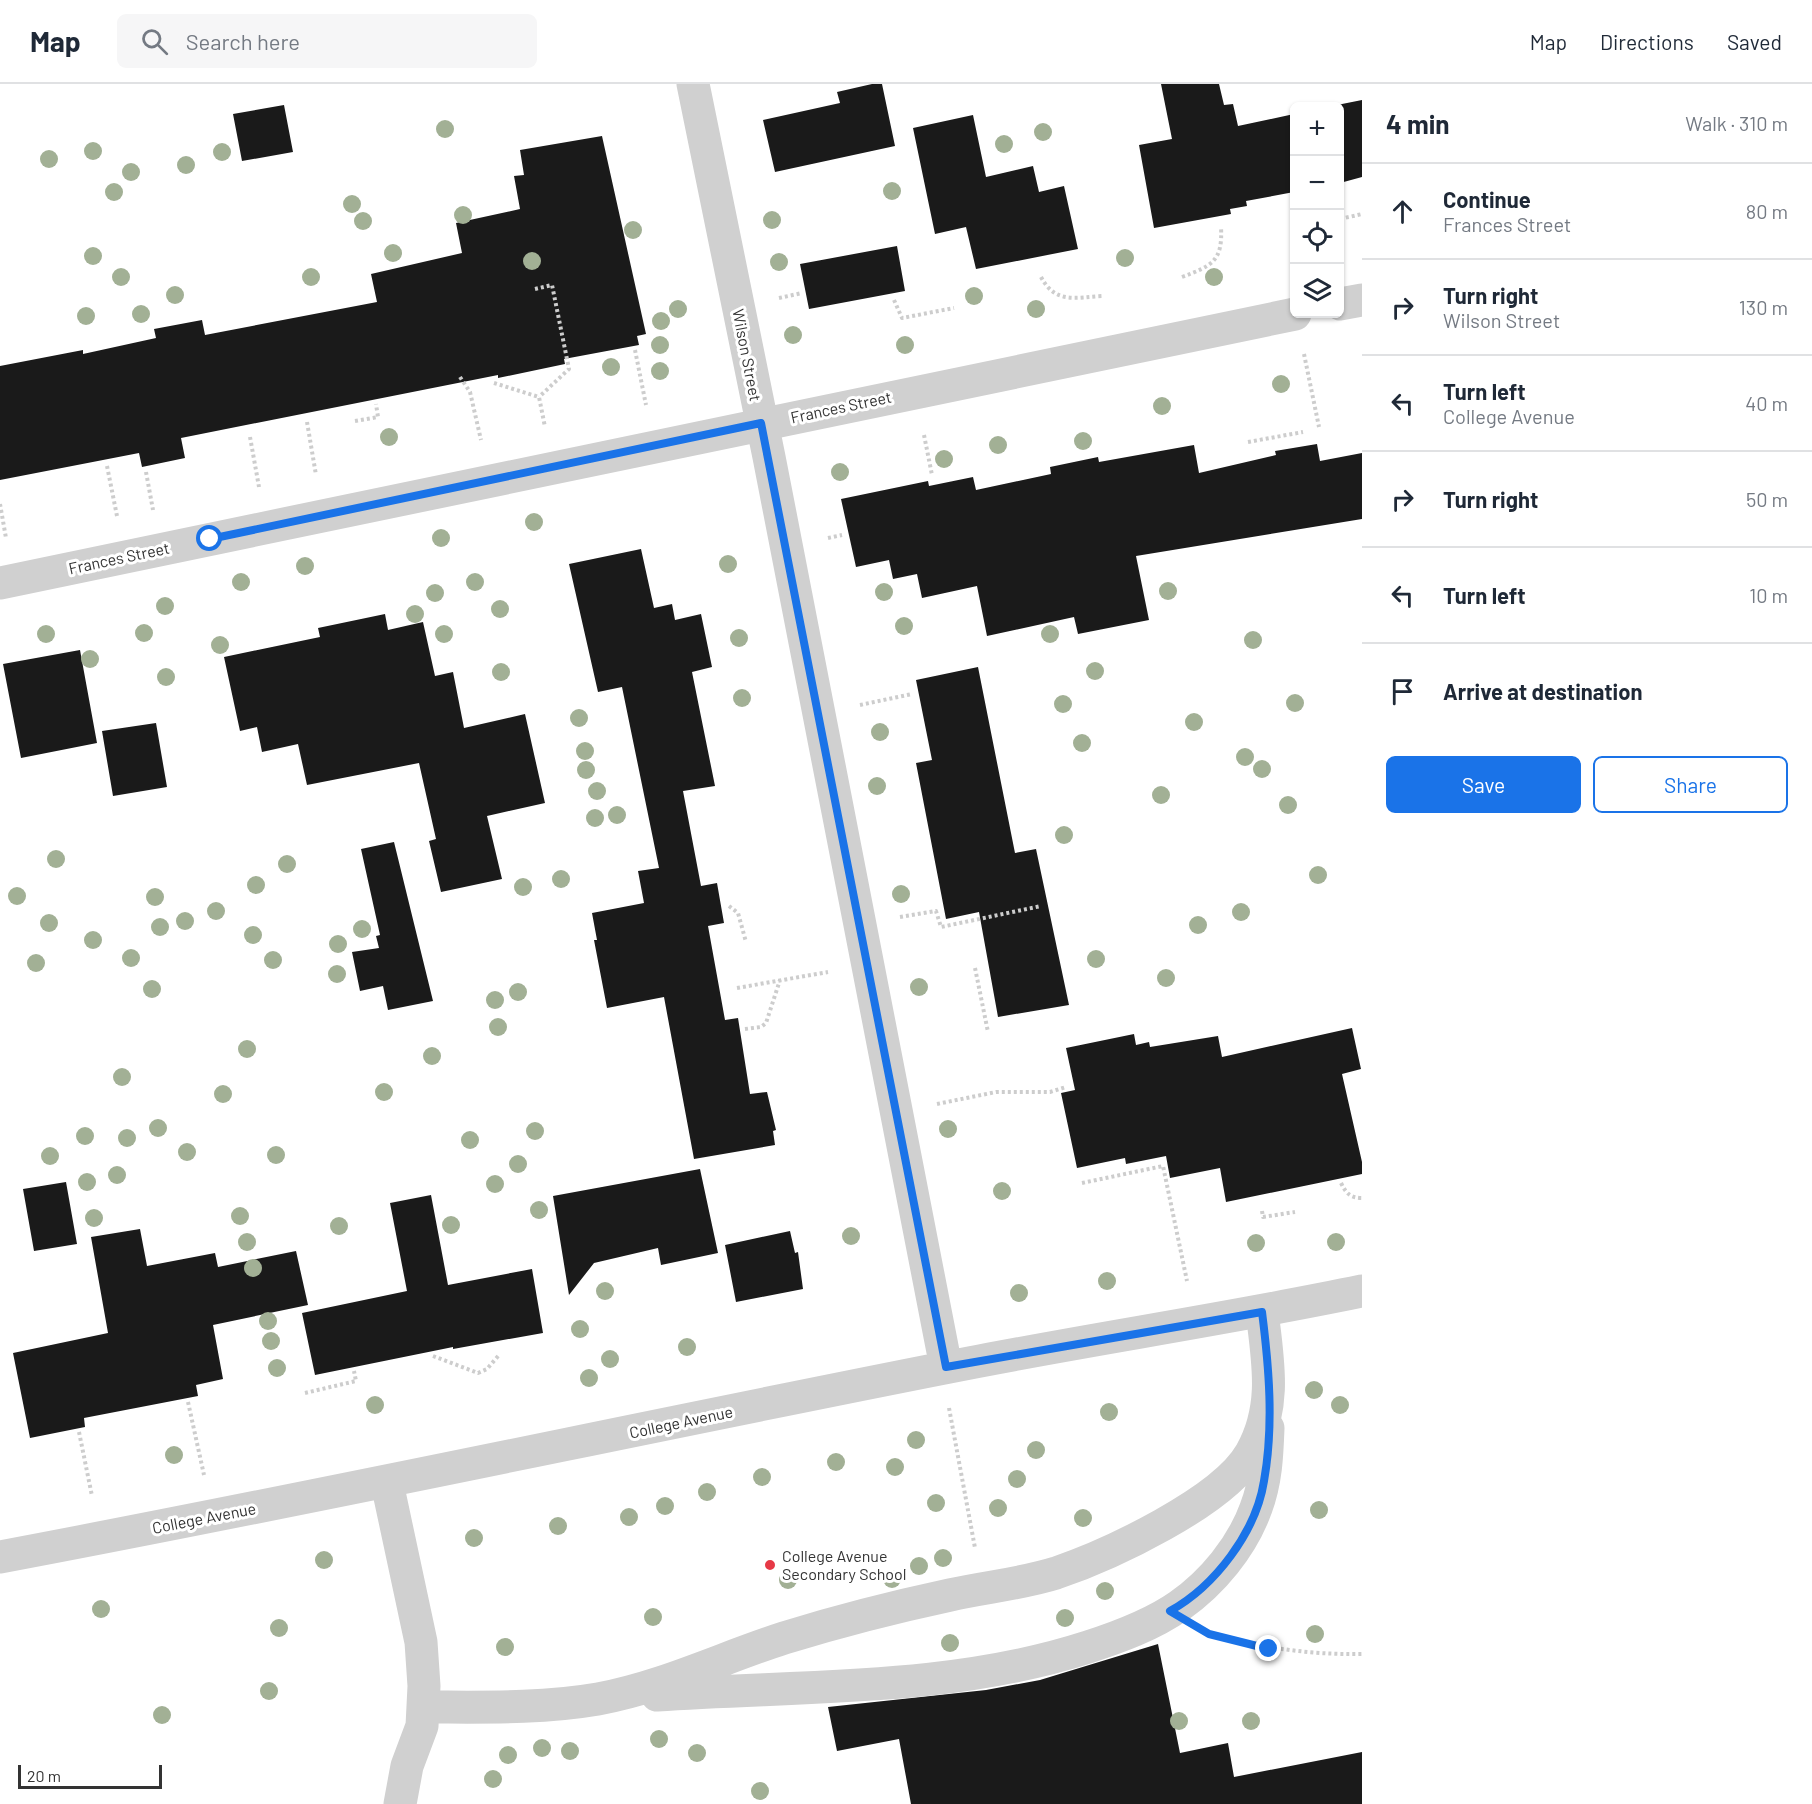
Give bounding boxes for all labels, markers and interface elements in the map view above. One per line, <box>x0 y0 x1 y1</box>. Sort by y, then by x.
search box <box>117 14 537 68</box>
text: Map <box>30 24 81 58</box>
icon: search <box>138 25 171 58</box>
text: Search here <box>186 28 300 54</box>
text: Map <box>1530 29 1567 54</box>
text: Directions <box>1600 29 1694 54</box>
text: Saved <box>1727 29 1782 54</box>
map controls <box>1290 102 1344 318</box>
button: + <box>1290 102 1344 156</box>
text: 4 min <box>1386 108 1450 139</box>
text: Walk · 310 m <box>1685 111 1788 135</box>
button: − <box>1290 156 1344 210</box>
text: Continue <box>1443 186 1531 212</box>
icon: ahead <box>1386 195 1419 228</box>
text: 80 m <box>1746 199 1788 223</box>
button: locate <box>1290 210 1344 264</box>
text: Frances Street <box>1443 212 1571 236</box>
button: layers <box>1290 264 1344 318</box>
text: Turn right <box>1443 282 1538 308</box>
icon: right <box>1386 291 1419 324</box>
text: 130 m <box>1739 295 1788 319</box>
street label: Wilson Street <box>729 307 766 403</box>
text: Wilson Street <box>1443 308 1560 332</box>
text: Turn left <box>1443 378 1526 404</box>
street label: Frances Street <box>789 387 893 426</box>
icon: left <box>1386 387 1419 420</box>
text: 40 m <box>1745 391 1788 415</box>
text: College Avenue <box>1443 404 1575 428</box>
icon: right <box>1386 483 1419 516</box>
text: Turn right <box>1443 486 1538 512</box>
text: 50 m <box>1746 487 1788 511</box>
route start <box>196 525 222 551</box>
street label: Frances Street <box>67 538 171 577</box>
icon: left <box>1386 579 1419 612</box>
text: Turn left <box>1443 582 1526 608</box>
text: 10 m <box>1749 583 1788 607</box>
icon: arrive <box>1386 675 1419 708</box>
text: Arrive at destination <box>1443 678 1642 704</box>
button: Save <box>1386 756 1581 813</box>
button: Share <box>1593 756 1788 813</box>
street label: College Avenue <box>627 1401 734 1442</box>
street label: College Avenue <box>150 1498 257 1537</box>
place label: College Avenue Secondary School <box>782 1546 906 1583</box>
marker: College Avenue Secondary School <box>763 1558 777 1572</box>
route end <box>1255 1635 1281 1661</box>
scale bar <box>18 1762 162 1790</box>
text: 20 m <box>27 1766 61 1785</box>

